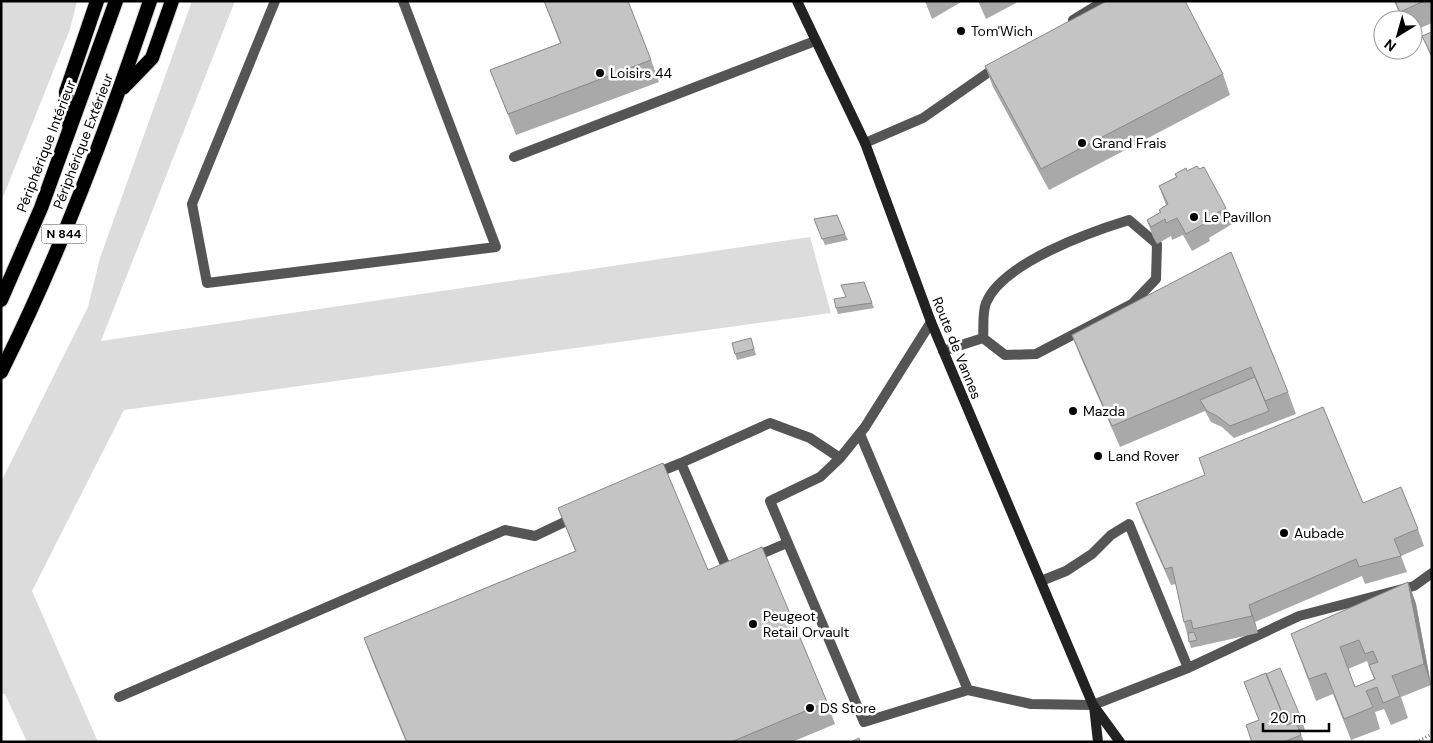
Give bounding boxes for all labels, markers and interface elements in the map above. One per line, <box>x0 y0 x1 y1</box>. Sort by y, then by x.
north arrow <box>1373 10 1423 60</box>
place label: Tom'Wich <box>971 22 1033 40</box>
marker: Tom'Wich <box>955 25 967 37</box>
text: N <box>1381 35 1400 56</box>
place label: Loisirs 44 <box>610 64 673 82</box>
marker: Loisirs 44 <box>594 67 606 79</box>
street label: Périphérique Extérieur <box>49 71 117 211</box>
street label: Périphérique Intérieur <box>12 77 80 215</box>
place label: Grand Frais <box>1092 134 1167 152</box>
marker: Grand Frais <box>1076 137 1088 149</box>
place label: Le Pavillon <box>1204 208 1271 226</box>
marker: Le Pavillon <box>1188 211 1200 223</box>
road number: N 844 <box>42 224 86 243</box>
street label: Route de Vannes <box>928 294 986 402</box>
place label: Mazda <box>1083 402 1125 420</box>
marker: Mazda <box>1067 405 1079 417</box>
place label: Land Rover <box>1108 447 1180 465</box>
marker: Land Rover <box>1092 450 1104 462</box>
place label: Aubade <box>1294 524 1344 542</box>
marker: Aubade <box>1278 527 1290 539</box>
place label: Peugeot Retail Orvault <box>763 607 849 641</box>
marker: Peugeot Retail Orvault <box>747 618 759 630</box>
place label: DS Store <box>820 699 876 717</box>
scale bar <box>1263 700 1329 732</box>
marker: DS Store <box>804 702 816 714</box>
text: 20 m <box>1270 708 1306 728</box>

